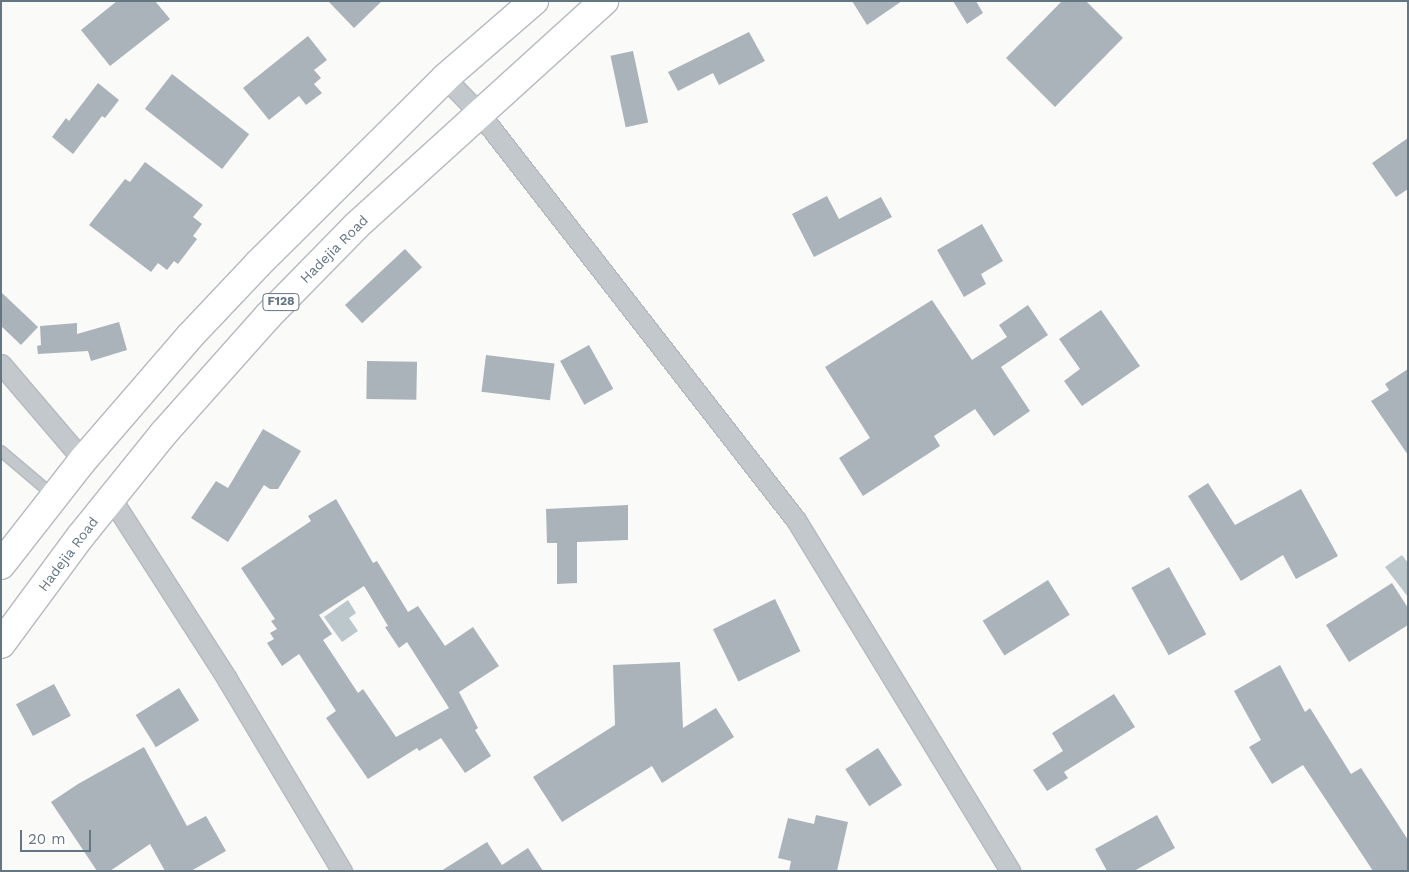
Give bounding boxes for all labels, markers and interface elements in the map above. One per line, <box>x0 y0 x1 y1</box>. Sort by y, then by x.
street label: Hadejia Road <box>296 211 372 287</box>
road number: F128 <box>262 292 300 312</box>
street label: Hadejia Road <box>34 513 102 595</box>
scale bar <box>22 820 94 852</box>
text: 20 m <box>28 830 66 848</box>

